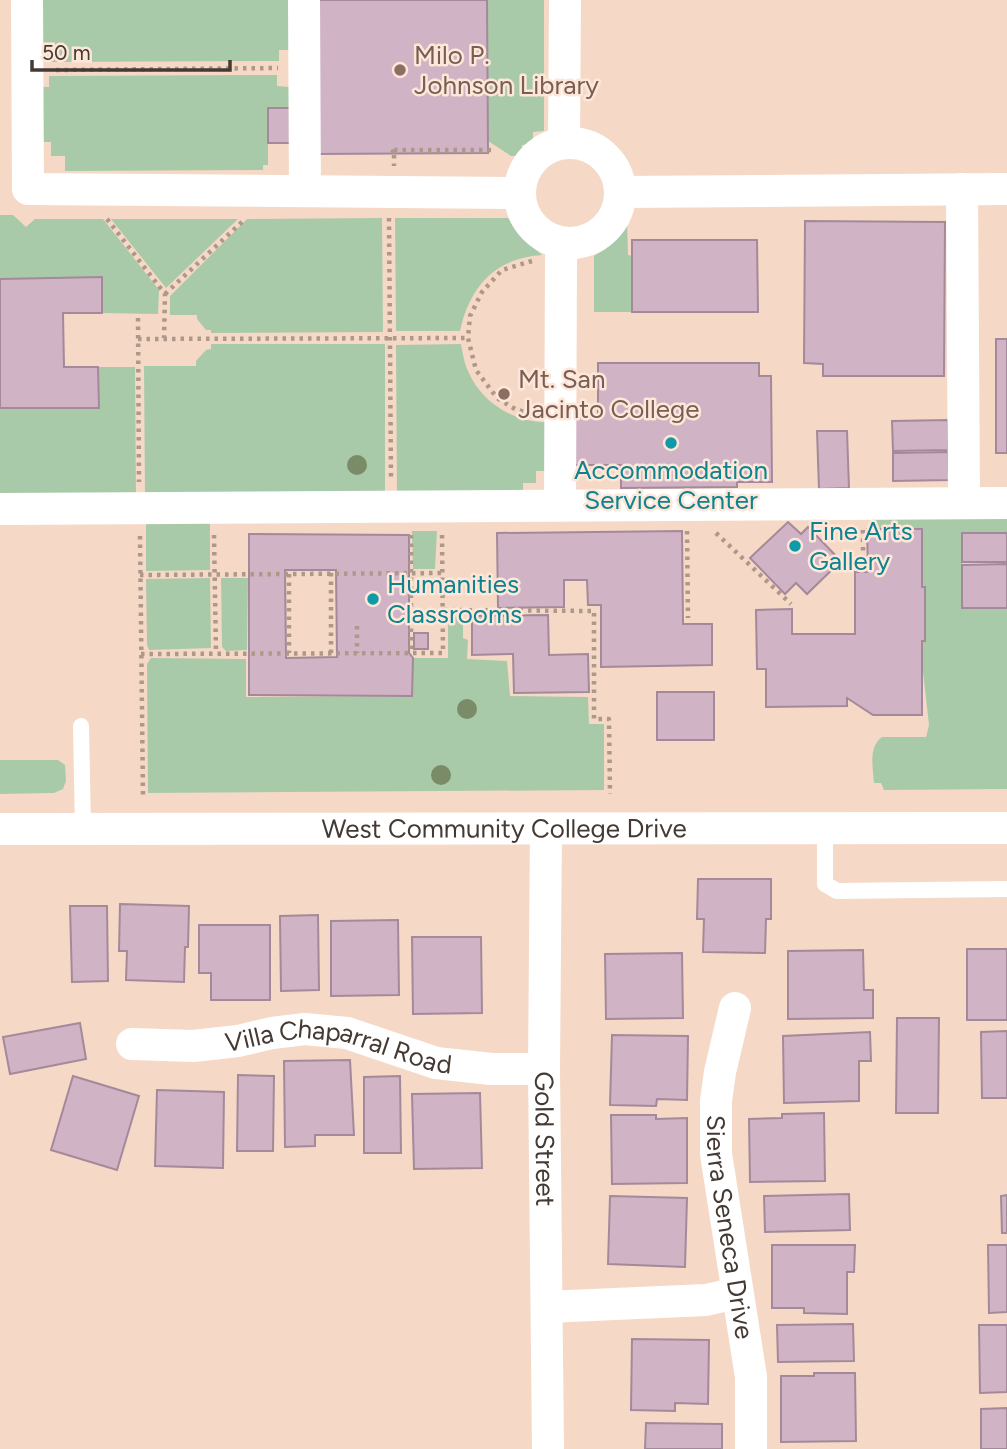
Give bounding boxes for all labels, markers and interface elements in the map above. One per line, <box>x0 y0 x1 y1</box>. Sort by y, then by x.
scale bar <box>32 28 229 72</box>
place label: Milo P. Johnson Library <box>414 39 599 101</box>
text: 50 m <box>42 40 91 65</box>
marker: Milo P. Johnson Library <box>392 62 408 78</box>
place label: Mt. San Jacinto College <box>518 363 699 425</box>
marker: Mt. San Jacinto College <box>496 386 512 402</box>
marker: Accommodation Service Center <box>663 435 679 451</box>
place label: Accommodation Service Center <box>574 454 768 516</box>
place label: Fine Arts Gallery <box>809 515 913 577</box>
marker: Fine Arts Gallery <box>787 538 803 554</box>
place label: Humanities Classrooms <box>387 568 522 630</box>
marker: Humanities Classrooms <box>365 591 381 607</box>
street label: West Community College Drive <box>321 812 687 845</box>
street label: Villa Chaparral Road <box>223 1012 454 1081</box>
street label: Gold Street <box>528 1071 561 1207</box>
street label: Sierra Seneca Drive <box>700 1115 761 1341</box>

